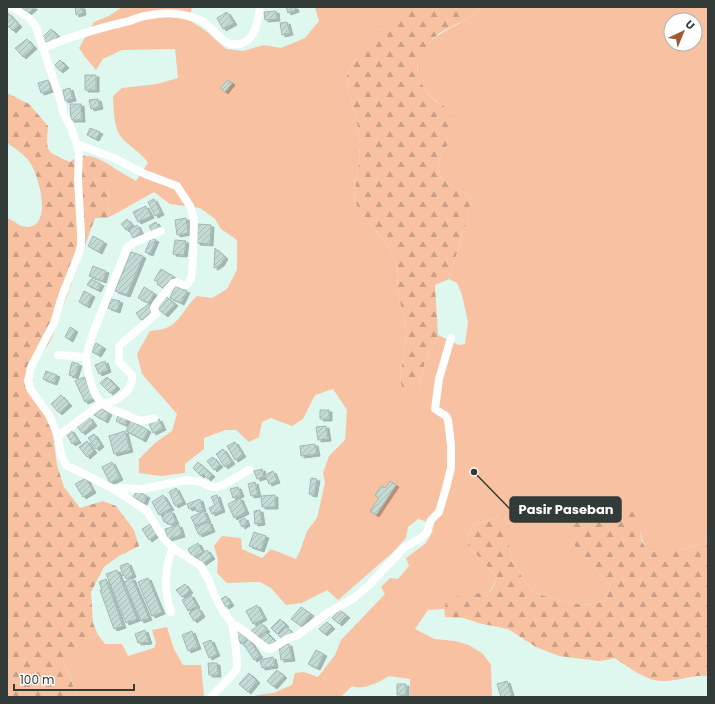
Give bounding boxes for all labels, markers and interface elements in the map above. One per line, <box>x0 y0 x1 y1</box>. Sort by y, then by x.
north arrow <box>663 12 703 52</box>
text: U <box>682 16 698 33</box>
callout: Pasir Paseban <box>510 497 621 522</box>
text: Pasir Paseban <box>519 500 614 519</box>
scale bar <box>14 666 134 692</box>
text: 100 m <box>20 671 54 688</box>

